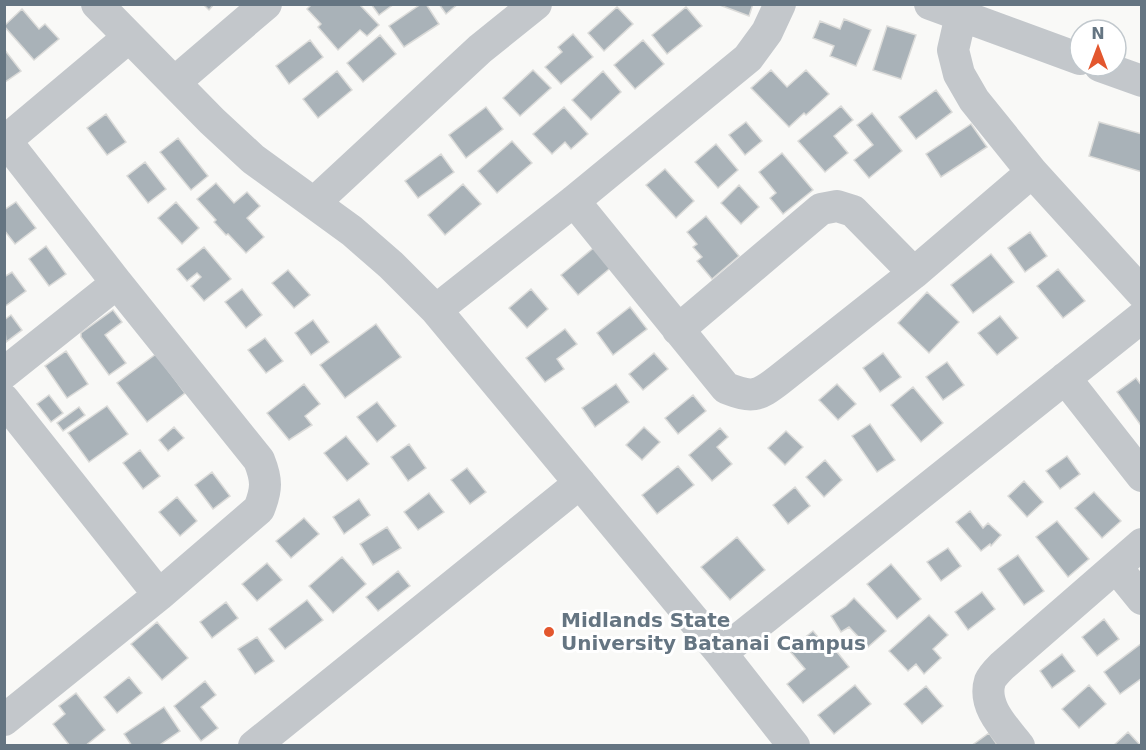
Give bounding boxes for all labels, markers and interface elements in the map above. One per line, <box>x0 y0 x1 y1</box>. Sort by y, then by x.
north arrow <box>1068 18 1128 78</box>
text: N <box>1091 24 1105 43</box>
place label: Midlands State University Batanai Campus <box>561 608 866 655</box>
marker: Midlands State University Batanai Campus <box>542 625 556 639</box>

